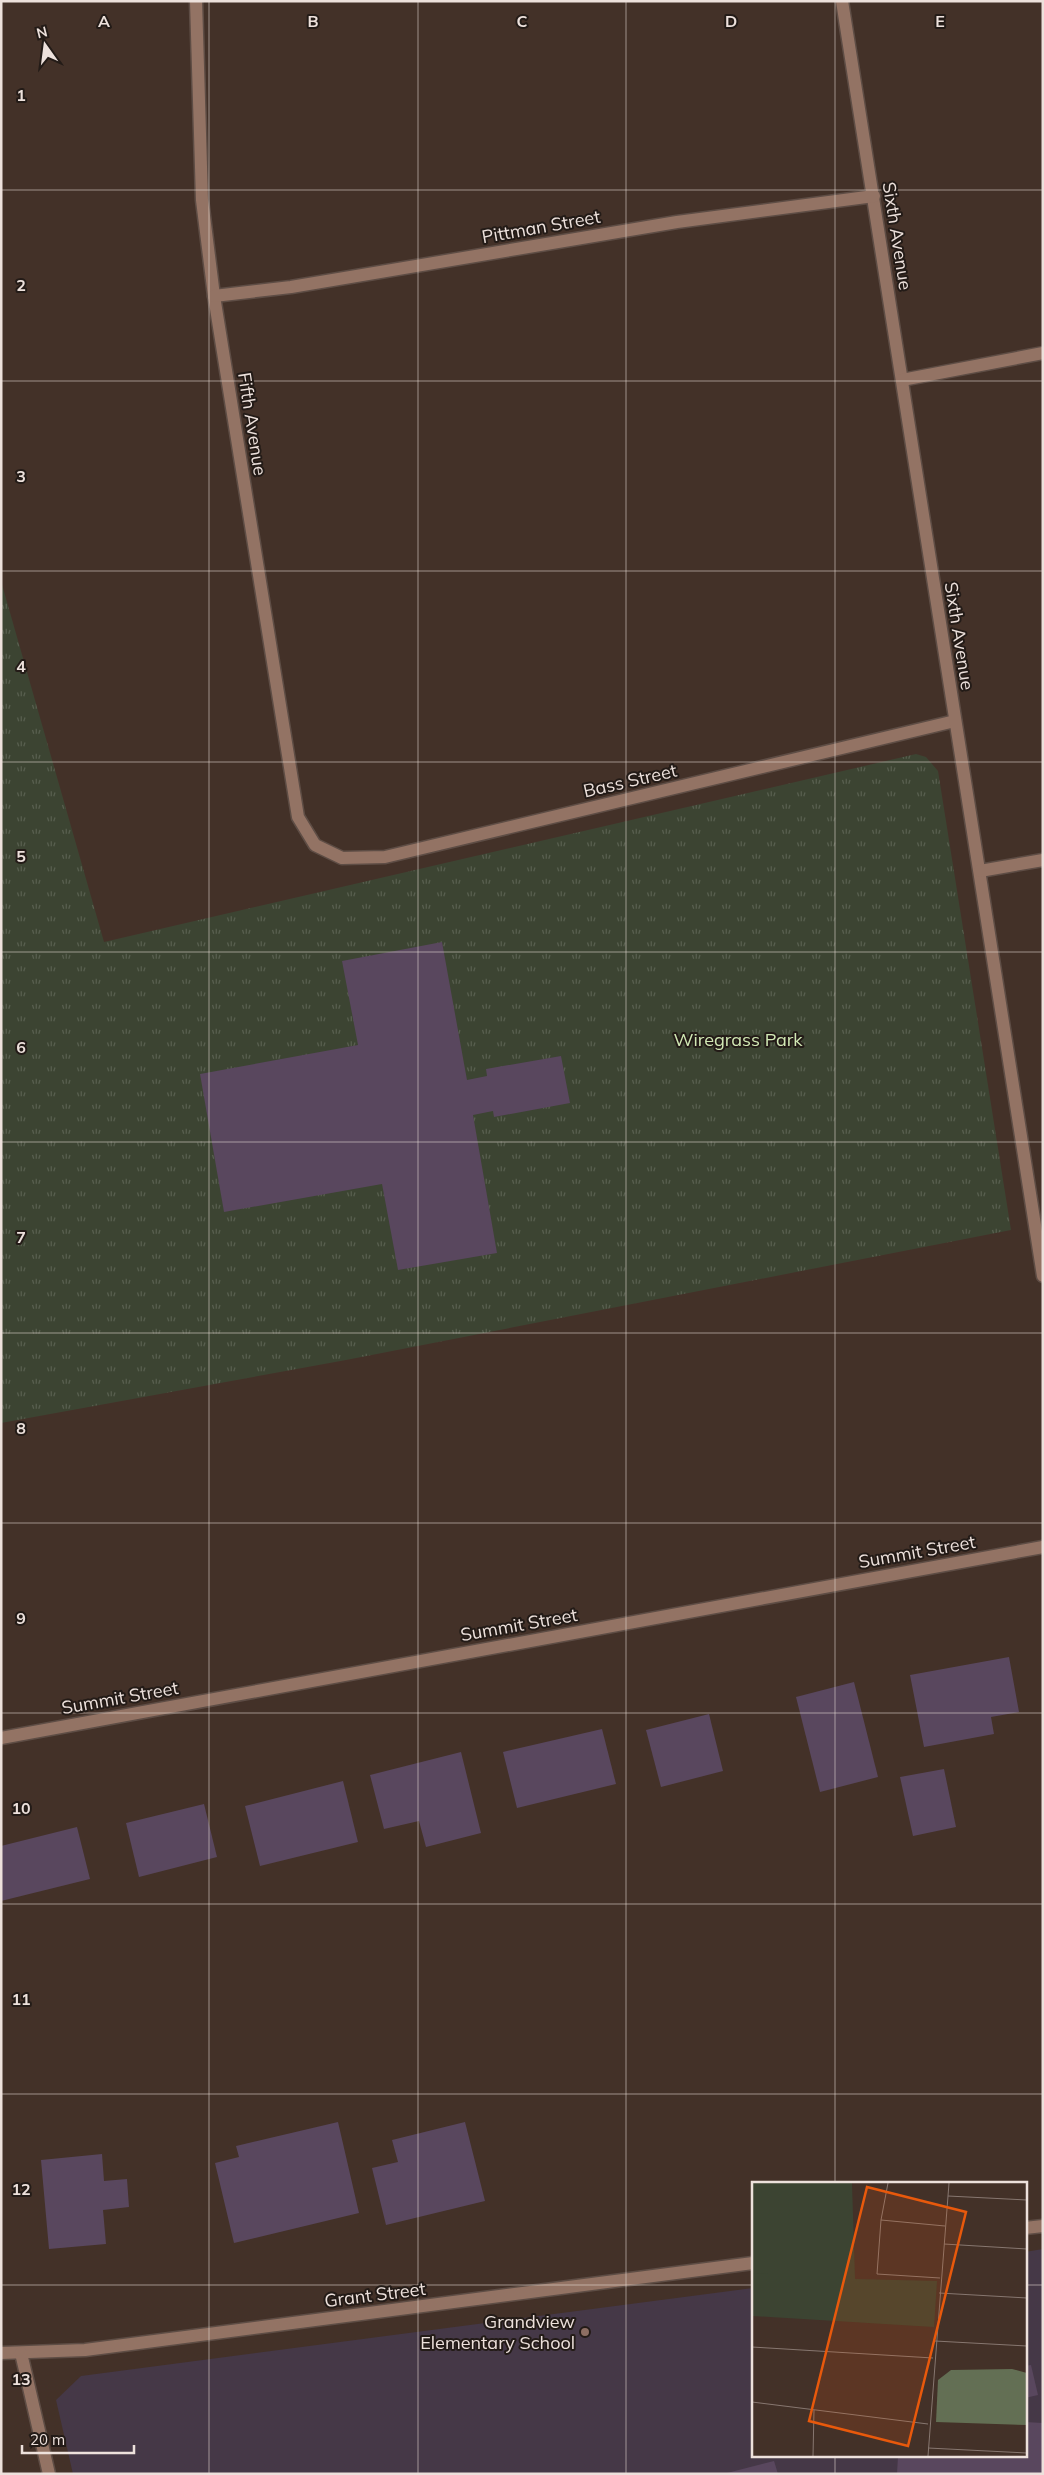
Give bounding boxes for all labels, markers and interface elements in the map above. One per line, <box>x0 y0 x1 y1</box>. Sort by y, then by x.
text: A <box>98 11 110 31</box>
text: B <box>307 11 319 31</box>
text: C <box>517 11 528 31</box>
text: D <box>725 11 737 31</box>
text: E <box>935 11 945 31</box>
north arrow <box>20 20 70 70</box>
text: N <box>35 22 49 42</box>
text: 1 <box>16 85 26 105</box>
street label: Sixth Avenue <box>878 180 917 292</box>
street label: Pittman Street <box>480 205 602 248</box>
text: 2 <box>16 275 26 295</box>
street label: Fifth Avenue <box>233 371 272 477</box>
text: 3 <box>16 466 26 486</box>
street label: Sixth Avenue <box>940 580 979 692</box>
text: 4 <box>16 656 26 676</box>
street label: Bass Street <box>581 759 679 802</box>
text: 5 <box>16 846 26 866</box>
park label: Wiregrass Park <box>673 1028 803 1051</box>
text: 6 <box>16 1037 26 1057</box>
text: 7 <box>16 1227 26 1247</box>
text: 8 <box>16 1418 26 1438</box>
street label: Summit Street <box>857 1530 977 1573</box>
street label: Summit Street <box>459 1603 579 1646</box>
text: 9 <box>16 1608 26 1628</box>
street label: Summit Street <box>60 1676 180 1719</box>
text: 10 <box>11 1798 31 1818</box>
text: 11 <box>11 1989 31 2009</box>
text: 12 <box>11 2179 31 2199</box>
inset map <box>752 2182 1026 2458</box>
street label: Grant Street <box>323 2277 427 2312</box>
place label: Grandview Elementary School <box>420 2310 575 2354</box>
marker: Grandview Elementary School <box>579 2326 591 2338</box>
text: 13 <box>11 2369 31 2389</box>
scale bar <box>22 2422 135 2454</box>
text: 20 m <box>30 2430 65 2449</box>

